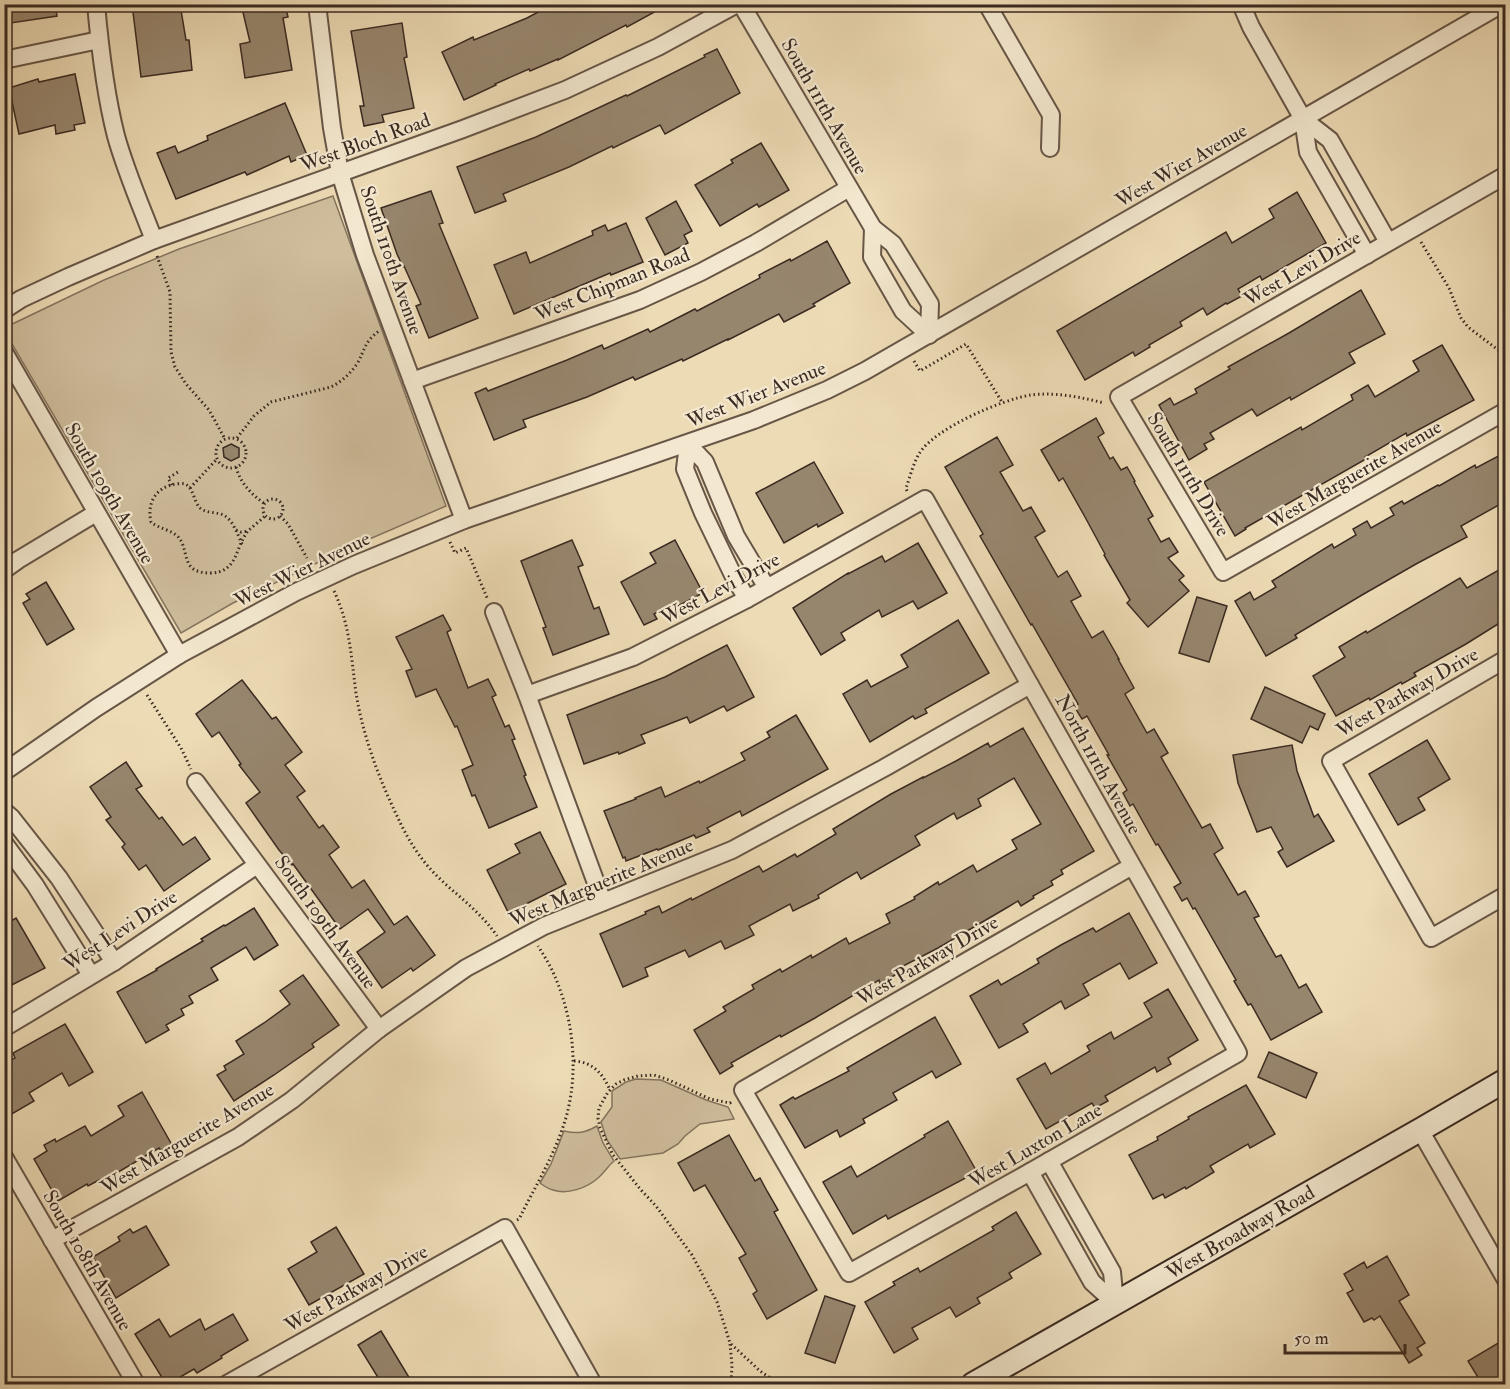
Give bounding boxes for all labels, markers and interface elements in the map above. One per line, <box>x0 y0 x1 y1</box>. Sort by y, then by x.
street label: South 111th Avenue <box>776 34 874 179</box>
street label: West Bloch Road <box>296 107 434 178</box>
street label: West Wier Avenue <box>1110 118 1252 214</box>
street label: South 110th Avenue <box>354 182 429 338</box>
street label: West Levi Drive <box>1238 225 1365 313</box>
street label: West Chipman Road <box>530 242 694 328</box>
street label: West Wier Avenue <box>682 355 829 434</box>
street label: South 111th Drive <box>1142 408 1235 541</box>
street label: West Marguerite Avenue <box>1262 414 1446 535</box>
street label: South 109th Avenue <box>59 418 160 568</box>
street label: West Wier Avenue <box>229 526 374 614</box>
street label: West Levi Drive <box>656 547 784 631</box>
street label: West Parkway Drive <box>1331 642 1483 744</box>
street label: North 111th Avenue <box>1050 690 1147 839</box>
street label: West Marguerite Avenue <box>504 832 697 933</box>
street label: South 109th Avenue <box>269 851 382 994</box>
street label: West Levi Drive <box>58 884 182 977</box>
street label: West Parkway Drive <box>851 910 1003 1012</box>
street label: West Marguerite Avenue <box>95 1077 278 1201</box>
street label: West Luxton Lane <box>963 1097 1107 1194</box>
street label: West Broadway Road <box>1161 1180 1319 1286</box>
street label: South 108th Avenue <box>37 1186 138 1335</box>
street label: West Parkway Drive <box>279 1239 432 1339</box>
scale bar <box>1285 1317 1405 1355</box>
text: 50 m <box>1294 1327 1329 1350</box>

